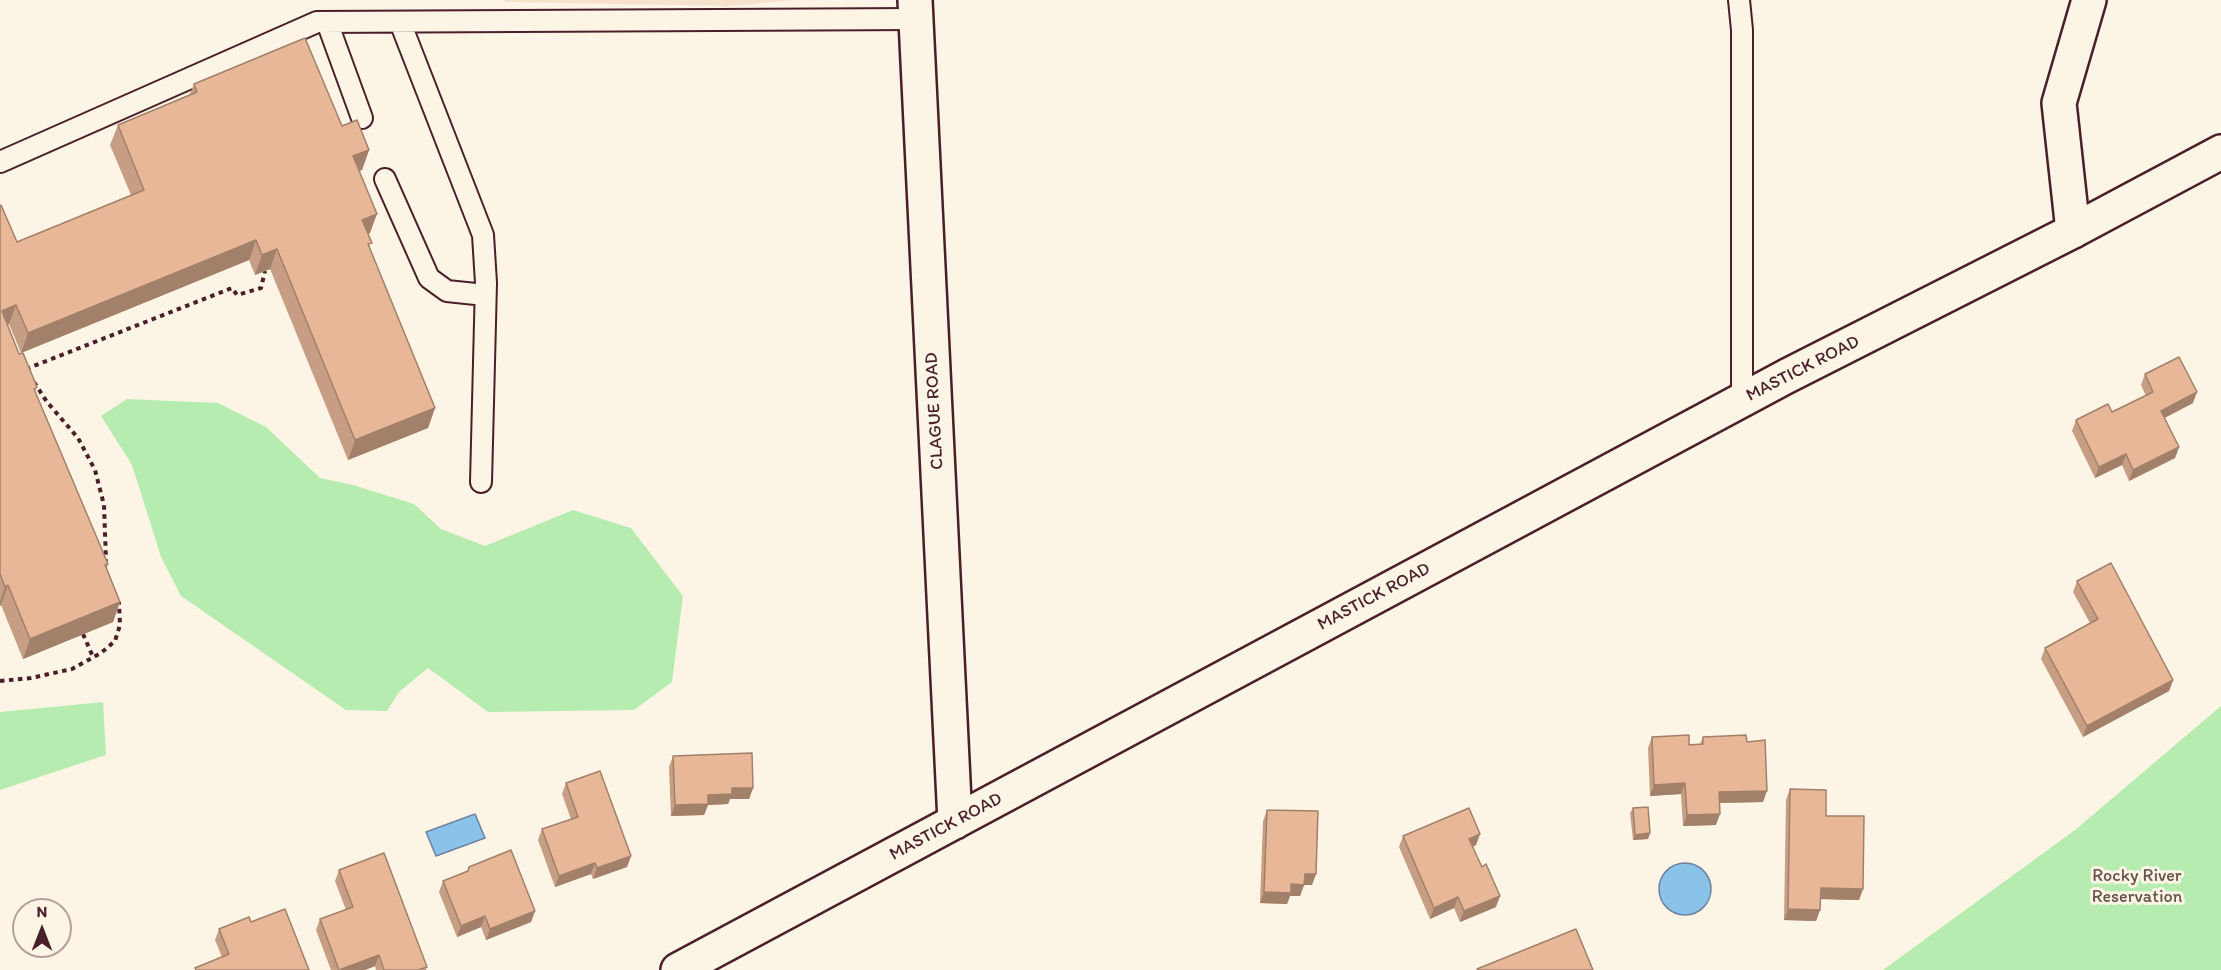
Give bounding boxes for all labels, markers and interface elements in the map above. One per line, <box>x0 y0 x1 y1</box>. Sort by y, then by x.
street label: MASTICK ROAD <box>1743 331 1863 407</box>
street label: CLAGUE ROAD <box>921 352 949 470</box>
street label: MASTICK ROAD <box>1314 558 1434 636</box>
street label: MASTICK ROAD <box>886 788 1006 866</box>
park label: Rocky River Reservation <box>2092 865 2182 908</box>
north arrow <box>12 898 72 958</box>
text: N <box>37 902 47 921</box>

